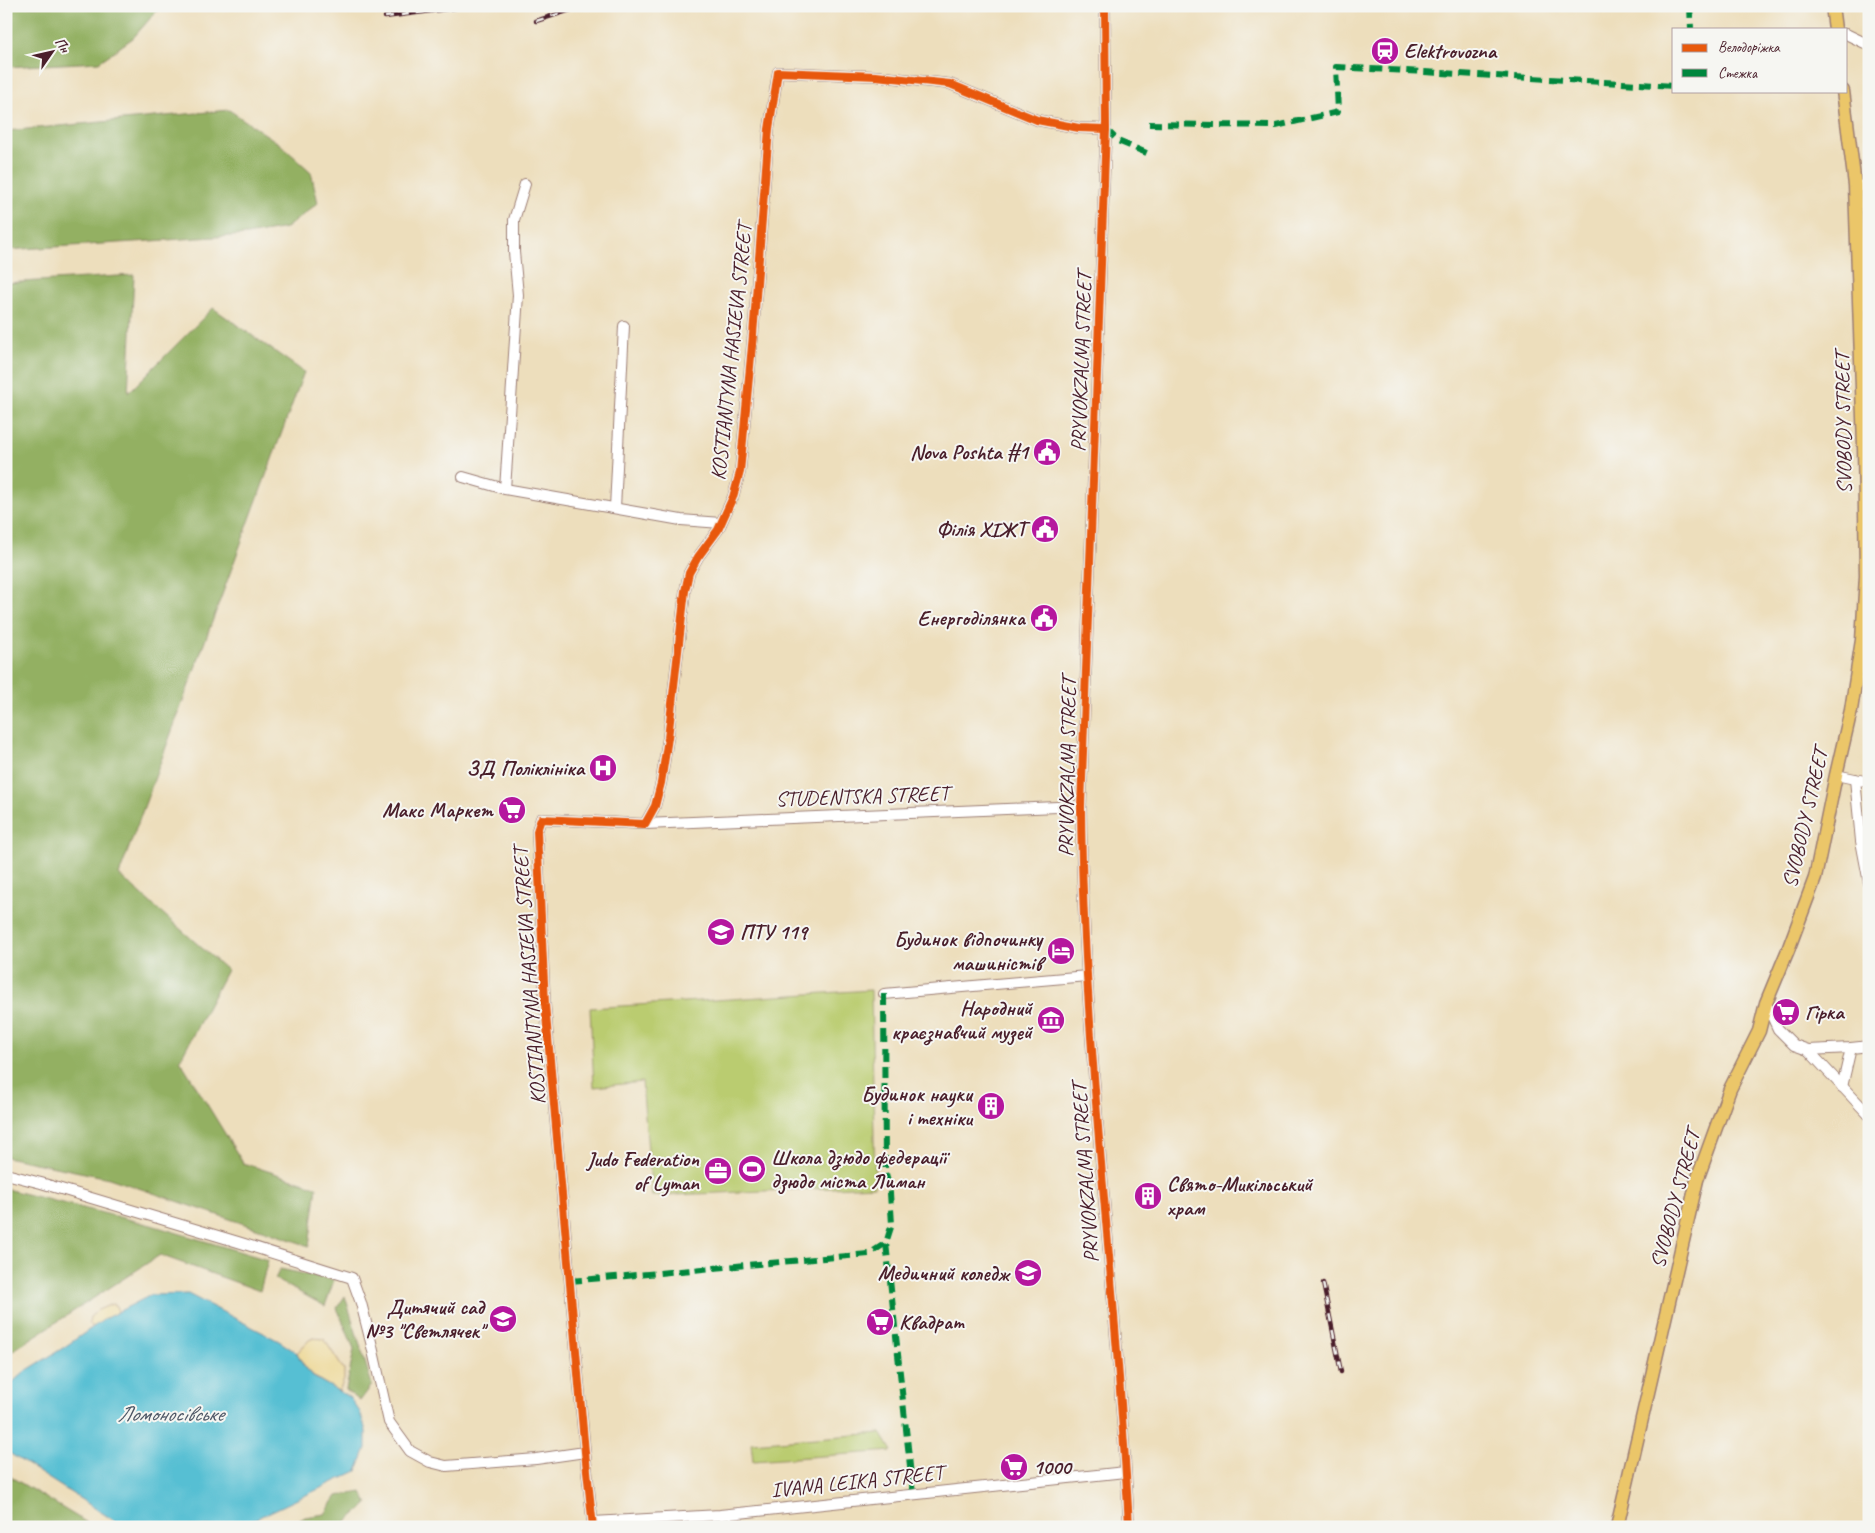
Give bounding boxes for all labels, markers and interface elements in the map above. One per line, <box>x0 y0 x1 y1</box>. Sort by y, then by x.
north arrow <box>28 28 78 78</box>
legend <box>1672 28 1848 92</box>
text: Пн <box>51 34 74 57</box>
station icon: Elektrovozna <box>1370 36 1400 66</box>
place label: Elektrovozna <box>1404 38 1498 64</box>
text: Велодоріжка <box>1718 38 1781 57</box>
text: Стежка <box>1718 64 1758 83</box>
street label: KOSTIANTYNA HASIEVA STREET <box>705 217 758 481</box>
street label: PRYVOKZALNA STREET <box>1065 266 1097 452</box>
street label: SVOBODY STREET <box>1829 347 1857 494</box>
public building icon: Nova Poshta #1 <box>1032 437 1062 467</box>
place label: Nova Poshta #1 <box>910 439 1031 465</box>
public building icon: Філія ХІЖТ <box>1030 514 1060 544</box>
place label: Філія ХІЖТ <box>937 516 1031 542</box>
public building icon: Енергоділянка <box>1029 603 1059 633</box>
place label: Енергоділянка <box>918 605 1027 631</box>
street label: PRYVOKZALNA STREET <box>1052 671 1082 857</box>
street label: SVOBODY STREET <box>1776 741 1835 890</box>
hospital icon: ЗД Поліклініка <box>588 753 618 783</box>
place label: ЗД Поліклініка <box>466 755 586 781</box>
street label: STUDENTSKA STREET <box>775 780 954 812</box>
supermarket icon: Макс Маркет <box>497 795 527 825</box>
place label: Макс Маркет <box>382 797 494 823</box>
street label: KOSTIANTYNA HASIEVA STREET <box>507 841 551 1105</box>
school or university icon: ПТУ 119 <box>706 917 736 947</box>
place label: ПТУ 119 <box>740 919 810 945</box>
place label: Будинок відпочинку машиністів <box>894 926 1046 976</box>
hotel icon: Будинок відпочинку машиністів <box>1046 936 1076 966</box>
place label: Народний краєзнавчий музей <box>891 995 1034 1046</box>
supermarket icon: Гірка <box>1771 997 1801 1027</box>
place label: Гірка <box>1805 999 1845 1025</box>
museum icon: Народний краєзнавчий музей <box>1036 1005 1066 1035</box>
street label: PRYVOKZALNA STREET <box>1065 1077 1104 1264</box>
place label: Будинок науки і техніки <box>861 1081 974 1131</box>
building icon: Будинок науки і техніки <box>976 1091 1006 1121</box>
street label: SVOBODY STREET <box>1644 1122 1707 1271</box>
place label: Школа дзюдо федерації дзюдо міста Лиман <box>771 1144 951 1195</box>
place label: Judo Federation of Lyman <box>585 1146 700 1197</box>
sports icon: Школа дзюдо федерації дзюдо міста Лиман <box>737 1154 767 1184</box>
office icon: Judo Federation of Lyman <box>703 1156 733 1186</box>
place label: Свято-Микільський храм <box>1167 1171 1314 1221</box>
building icon: Свято-Микільський храм <box>1133 1181 1163 1211</box>
school or university icon: Медичний коледж <box>1013 1258 1043 1288</box>
place label: Медичний коледж <box>878 1260 1012 1286</box>
place label: Дитячий сад №3 "Светлячек" <box>365 1294 489 1344</box>
school or university icon: Дитячий сад №3 "Светлячек" <box>488 1304 518 1334</box>
supermarket icon: Квадрат <box>865 1307 895 1337</box>
place label: Квадрат <box>899 1309 965 1335</box>
water label: Ломоносівське <box>117 1400 227 1428</box>
supermarket icon: 1000 <box>999 1452 1029 1482</box>
place label: 1000 <box>1033 1454 1073 1480</box>
street label: IVANA LEIKA STREET <box>770 1458 950 1503</box>

